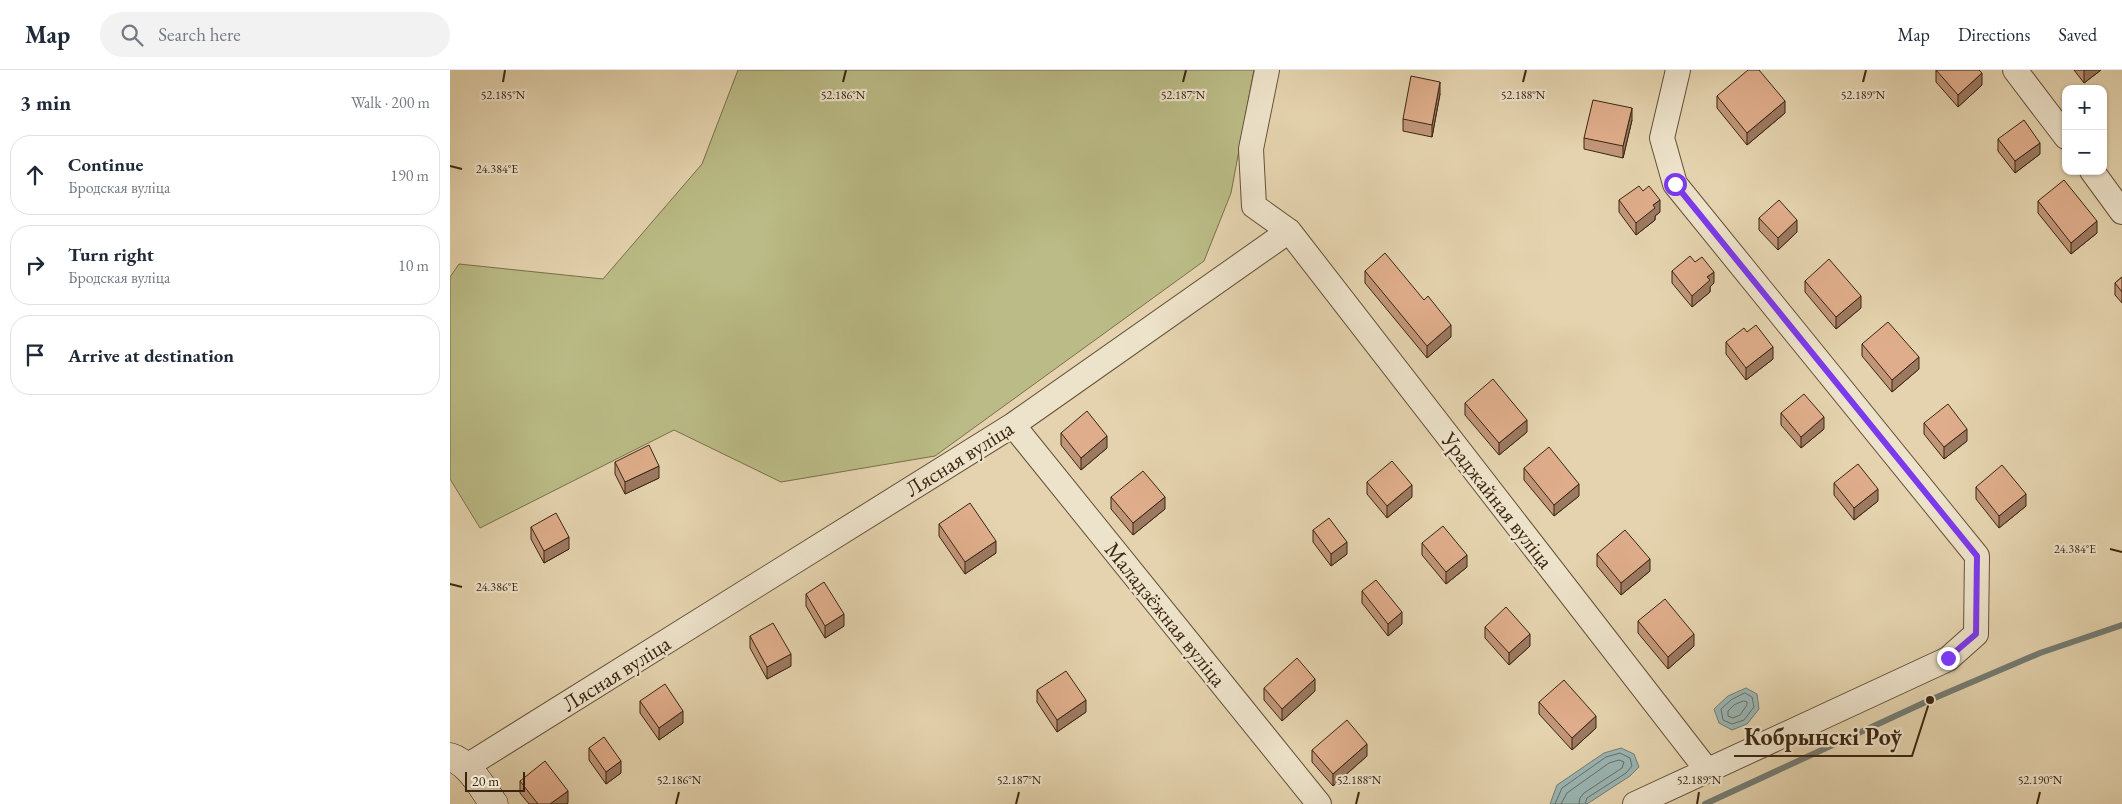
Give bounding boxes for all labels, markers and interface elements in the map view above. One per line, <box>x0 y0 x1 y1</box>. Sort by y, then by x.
search box <box>100 12 450 57</box>
text: Map <box>25 19 70 50</box>
icon: search <box>118 21 146 49</box>
text: Search here <box>158 22 241 47</box>
text: Map <box>1898 23 1930 46</box>
text: Directions <box>1958 23 2030 46</box>
text: Saved <box>2058 23 2097 46</box>
map controls <box>2062 85 2107 175</box>
button: + <box>2062 85 2107 130</box>
text: 52.185°N <box>481 87 526 103</box>
text: 52.186°N <box>821 87 866 103</box>
text: 52.187°N <box>1161 87 1206 103</box>
text: 52.188°N <box>1501 87 1546 103</box>
text: 52.189°N <box>1841 87 1886 103</box>
text: 3 min <box>20 89 71 116</box>
text: Walk · 200 m <box>351 92 430 113</box>
button: − <box>2062 130 2107 175</box>
text: Continue <box>68 152 143 177</box>
icon: ahead <box>21 161 49 189</box>
text: 24.384°E <box>476 161 518 177</box>
text: 190 m <box>390 165 429 186</box>
route start <box>1664 173 1687 196</box>
text: Бродская вуліца <box>68 177 170 198</box>
text: Turn right <box>68 242 154 267</box>
icon: right <box>21 251 49 279</box>
text: 10 m <box>398 255 429 276</box>
text: Бродская вуліца <box>68 267 170 288</box>
icon: arrive <box>21 341 49 369</box>
text: Arrive at destination <box>68 343 234 368</box>
street label: Лясная вуліца <box>900 413 1019 503</box>
street label: Ураджайная вуліца <box>1434 425 1560 575</box>
street label: Маладзёжная вуліца <box>1098 536 1233 693</box>
text: 24.384°E <box>2054 541 2096 557</box>
text: 24.386°E <box>476 579 518 595</box>
street label: Лясная вуліца <box>557 628 676 718</box>
route end <box>1937 647 1960 670</box>
callout: Кобрынскі Роў <box>1734 717 1912 756</box>
text: Кобрынскі Роў <box>1744 721 1902 753</box>
scale bar <box>465 769 525 792</box>
text: 20 m <box>472 772 499 790</box>
text: 52.186°N <box>657 772 702 788</box>
text: 52.187°N <box>997 772 1042 788</box>
text: 52.188°N <box>1337 772 1382 788</box>
text: 52.189°N <box>1677 772 1722 788</box>
text: 52.190°N <box>2018 772 2063 788</box>

